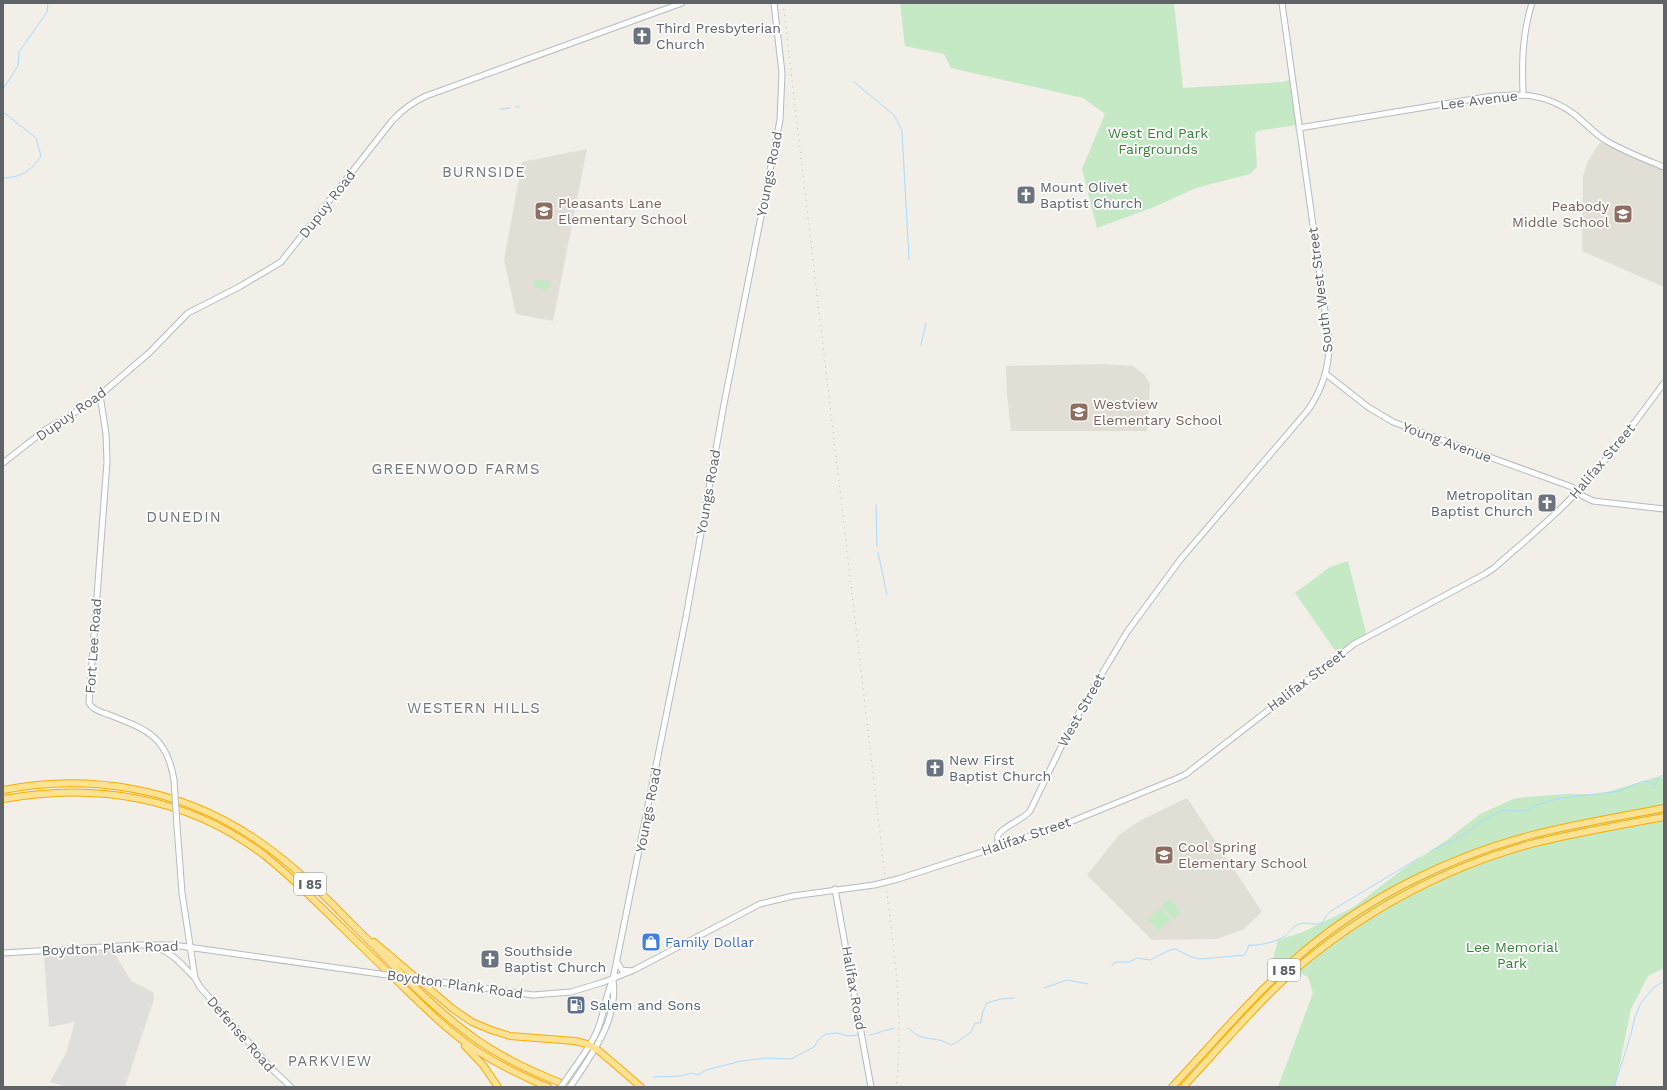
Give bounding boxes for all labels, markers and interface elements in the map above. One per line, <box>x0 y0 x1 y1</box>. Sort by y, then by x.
place label: Third Presbyterian Church <box>656 20 781 52</box>
church icon: Third Presbyterian Church <box>631 25 653 47</box>
street label: Lee Avenue <box>1439 87 1519 113</box>
park label: West End Park Fairgrounds <box>1108 125 1208 157</box>
street label: Youngs Road <box>753 130 785 218</box>
district label: BURNSIDE <box>442 163 526 181</box>
street label: Dupuy Road <box>295 167 359 241</box>
place label: Mount Olivet Baptist Church <box>1040 179 1142 211</box>
church icon: Mount Olivet Baptist Church <box>1015 184 1037 206</box>
place label: Pleasants Lane Elementary School <box>558 195 688 227</box>
place label: Peabody Middle School <box>1512 198 1610 230</box>
school or university icon: Pleasants Lane Elementary School <box>533 200 555 222</box>
school or university icon: Peabody Middle School <box>1612 203 1634 225</box>
street label: South West Street <box>1304 226 1336 354</box>
street label: Dupuy Road <box>33 384 109 444</box>
place label: Westview Elementary School <box>1093 396 1223 428</box>
school or university icon: Westview Elementary School <box>1068 401 1090 423</box>
street label: Young Avenue <box>1400 418 1494 466</box>
street label: Halifax Street <box>1566 420 1638 502</box>
street label: Youngs Road <box>693 448 723 536</box>
district label: GREENWOOD FARMS <box>371 460 541 478</box>
place label: Metropolitan Baptist Church <box>1431 487 1533 519</box>
church icon: Metropolitan Baptist Church <box>1536 492 1558 514</box>
district label: DUNEDIN <box>146 508 222 526</box>
street label: Fort Lee Road <box>82 598 104 694</box>
street label: Halifax Street <box>1264 645 1348 714</box>
street label: West Street <box>1054 670 1108 749</box>
district label: WESTERN HILLS <box>407 699 541 717</box>
place label: New First Baptist Church <box>949 752 1051 784</box>
church icon: New First Baptist Church <box>924 757 946 779</box>
street label: Youngs Road <box>632 766 664 854</box>
street label: Halifax Street <box>979 813 1073 859</box>
place label: Cool Spring Elementary School <box>1178 839 1308 871</box>
school or university icon: Cool Spring Elementary School <box>1153 844 1175 866</box>
road number: I 85 <box>294 873 326 895</box>
shop icon: Family Dollar <box>640 931 662 953</box>
place label: Family Dollar <box>665 934 754 950</box>
street label: Boydton Plank Road <box>41 938 179 958</box>
park label: Lee Memorial Park <box>1466 939 1559 971</box>
place label: Southside Baptist Church <box>504 943 606 975</box>
street label: Halifax Road <box>839 945 869 1031</box>
church icon: Southside Baptist Church <box>479 948 501 970</box>
road number: I 85 <box>1268 959 1300 981</box>
street label: Boydton Plank Road <box>386 967 524 1001</box>
street label: Defense Road <box>204 993 278 1075</box>
fuel station icon: Salem and Sons <box>565 994 587 1016</box>
place label: Salem and Sons <box>590 997 701 1013</box>
district label: PARKVIEW <box>288 1052 372 1070</box>

